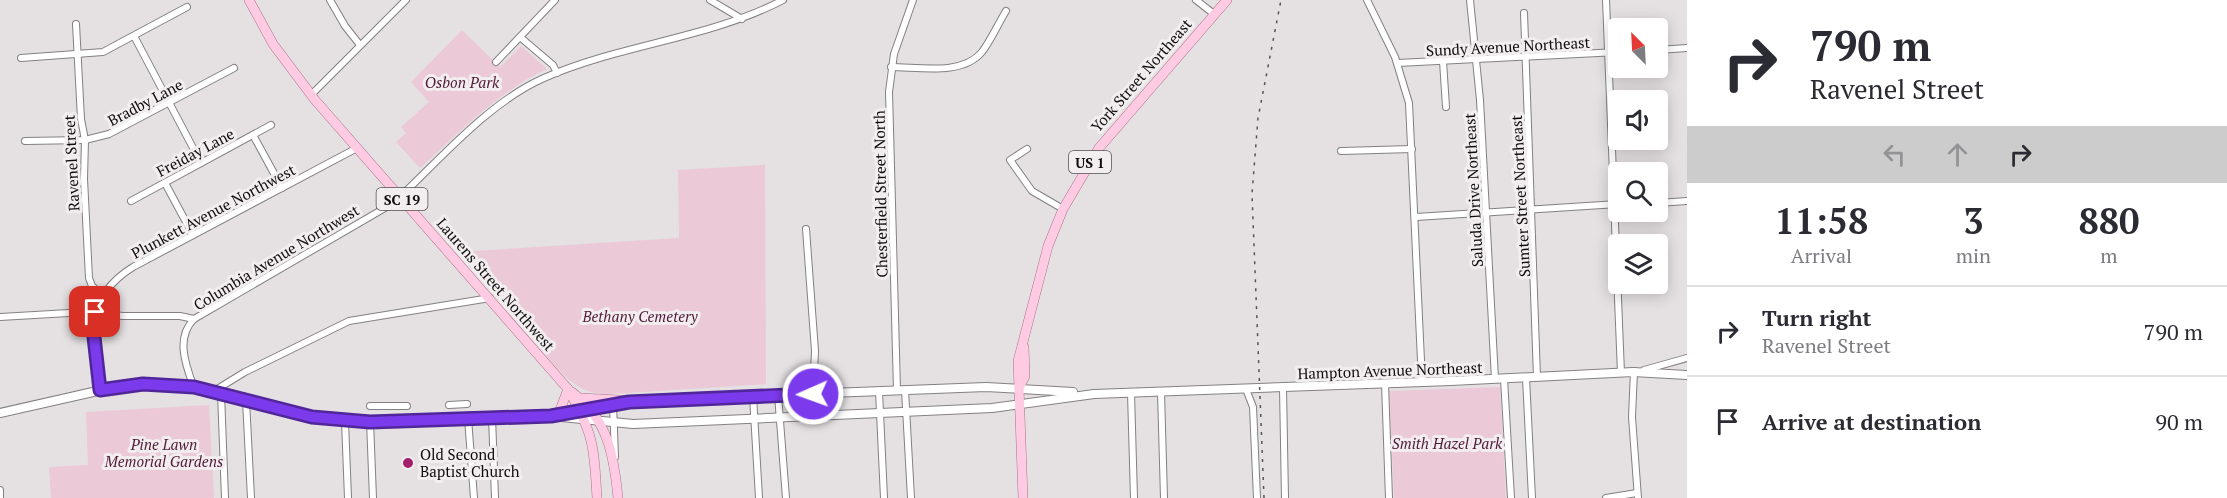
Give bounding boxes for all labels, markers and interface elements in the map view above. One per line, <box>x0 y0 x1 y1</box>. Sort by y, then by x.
street label: York Street Northeast <box>1086 14 1196 136</box>
text: 790 m <box>1810 17 1931 73</box>
north arrow <box>1608 18 1668 78</box>
map controls <box>1608 18 1668 294</box>
icon: right <box>1711 24 1789 102</box>
street label: Sundy Avenue Northeast <box>1426 32 1591 60</box>
text: Ravenel Street <box>1810 71 1984 107</box>
park label: Osbon Park <box>425 72 500 92</box>
street label: Bradby Lane <box>104 74 186 130</box>
button: sound <box>1608 90 1668 150</box>
street label: Chesterfield Street North <box>869 110 891 278</box>
street label: Saluda Drive Northeast <box>1459 112 1487 268</box>
street label: Ravenel Street <box>58 114 84 212</box>
street label: Sumter Street Northeast <box>1506 114 1534 278</box>
street label: Freiday Lane <box>153 123 237 181</box>
icon: left <box>1878 138 1911 171</box>
icon: ahead <box>1941 138 1974 171</box>
icon: right <box>2004 138 2037 171</box>
road number: US 1 <box>1069 151 1111 173</box>
street label: Plunkett Avenue Northwest <box>127 159 299 263</box>
button: search <box>1608 162 1668 222</box>
road number: SC 19 <box>376 188 428 210</box>
text: 11:58 <box>1775 197 1868 244</box>
text: 3 <box>1963 197 1984 244</box>
text: 880 <box>2078 197 2139 244</box>
street label: Columbia Avenue Northwest <box>190 199 363 314</box>
street label: Laurens Street Northwest <box>433 213 560 355</box>
button: layers <box>1608 234 1668 294</box>
text: Arrival <box>1791 242 1852 269</box>
text: min <box>1956 242 1991 269</box>
text: m <box>2100 242 2118 269</box>
pin <box>69 286 120 337</box>
icon: arrive <box>78 295 111 328</box>
text: Turn right <box>1762 303 1871 332</box>
park label: Bethany Cemetery <box>581 306 699 326</box>
icon: right <box>1711 315 1744 348</box>
text: 790 m <box>2143 317 2203 346</box>
text: Ravenel Street <box>1762 332 1891 359</box>
street label: Hampton Avenue Northeast <box>1297 357 1483 383</box>
position arrow <box>781 362 845 426</box>
icon: arrive <box>1711 405 1744 438</box>
text: Arrive at destination <box>1762 407 1981 436</box>
text: 90 m <box>2155 407 2203 436</box>
park label: Smith Hazel Park <box>1392 433 1503 453</box>
park label: Pine Lawn Memorial Gardens <box>104 434 223 471</box>
place label: Old Second Baptist Church <box>420 444 520 481</box>
marker: Old Second Baptist Church <box>401 456 415 470</box>

